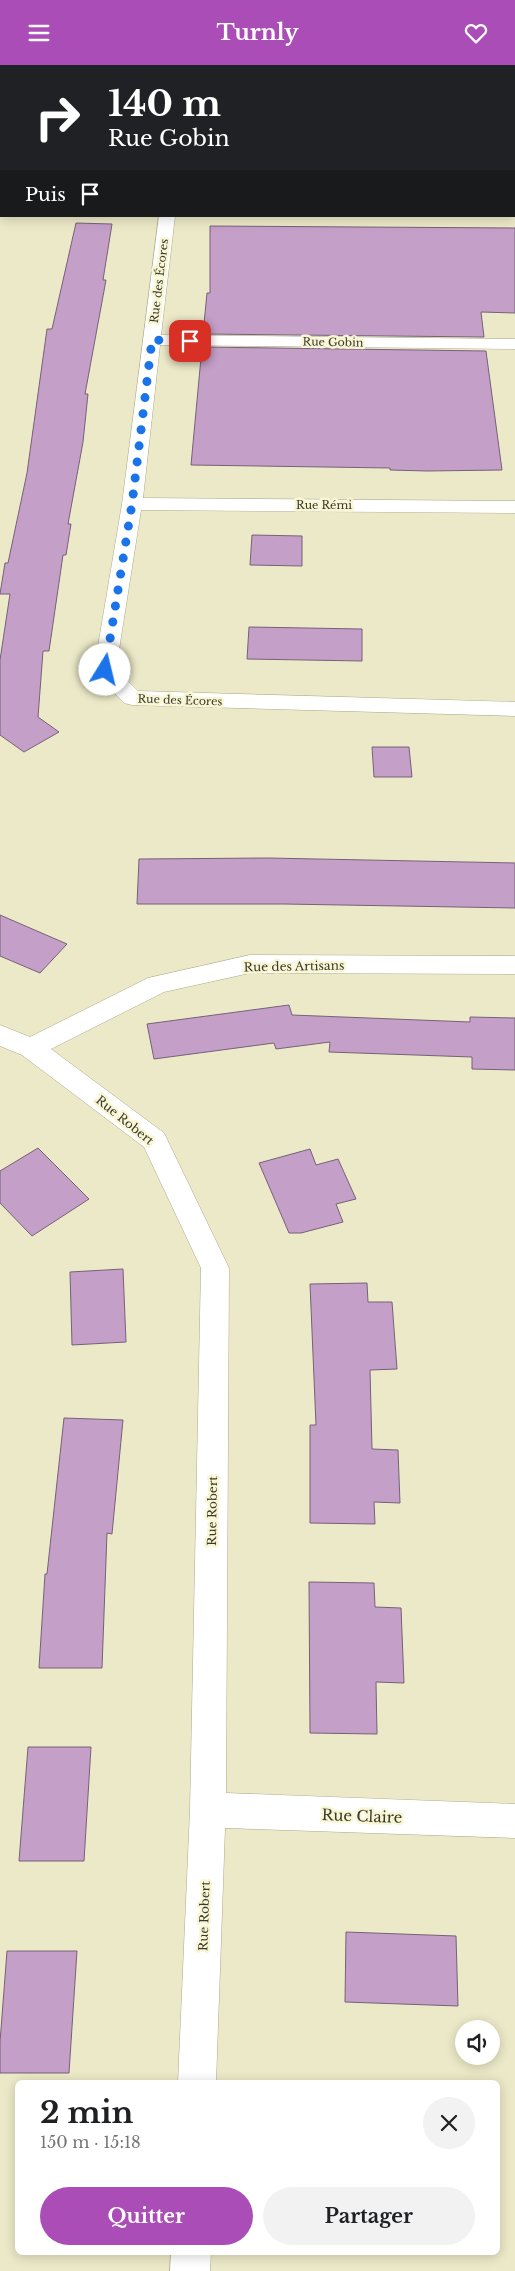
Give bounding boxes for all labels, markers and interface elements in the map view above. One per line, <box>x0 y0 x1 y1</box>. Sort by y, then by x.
icon: menu <box>25 19 53 47</box>
text: Turnly <box>217 19 298 46</box>
icon: heart <box>462 19 490 47</box>
text: 140 m <box>108 82 221 125</box>
icon: right <box>25 85 90 150</box>
text: Rue Gobin <box>108 125 230 152</box>
icon: arrive <box>76 180 104 208</box>
text: Puis <box>25 183 66 206</box>
street label: Rue des Écores <box>147 238 171 324</box>
pin <box>169 320 211 362</box>
icon: arrive <box>176 327 204 355</box>
street label: Rue Gobin <box>302 334 364 350</box>
street label: Rue Rémi <box>296 498 352 512</box>
position arrow <box>78 643 130 695</box>
street label: Rue des Écores <box>137 692 223 708</box>
street label: Rue des Artisans <box>244 958 344 974</box>
street label: Rue Robert <box>93 1092 157 1148</box>
street label: Rue Robert <box>204 1475 220 1546</box>
street label: Rue Claire <box>321 1805 403 1827</box>
street label: Rue Robert <box>195 1880 213 1951</box>
map controls <box>455 2020 500 2065</box>
button: sound <box>455 2020 500 2065</box>
text: 2 min <box>40 2094 133 2131</box>
button: close <box>423 2097 475 2149</box>
text: 150 m · 15:18 <box>40 2132 141 2152</box>
button: Quitter <box>40 2187 253 2245</box>
button: Partager <box>263 2187 475 2245</box>

